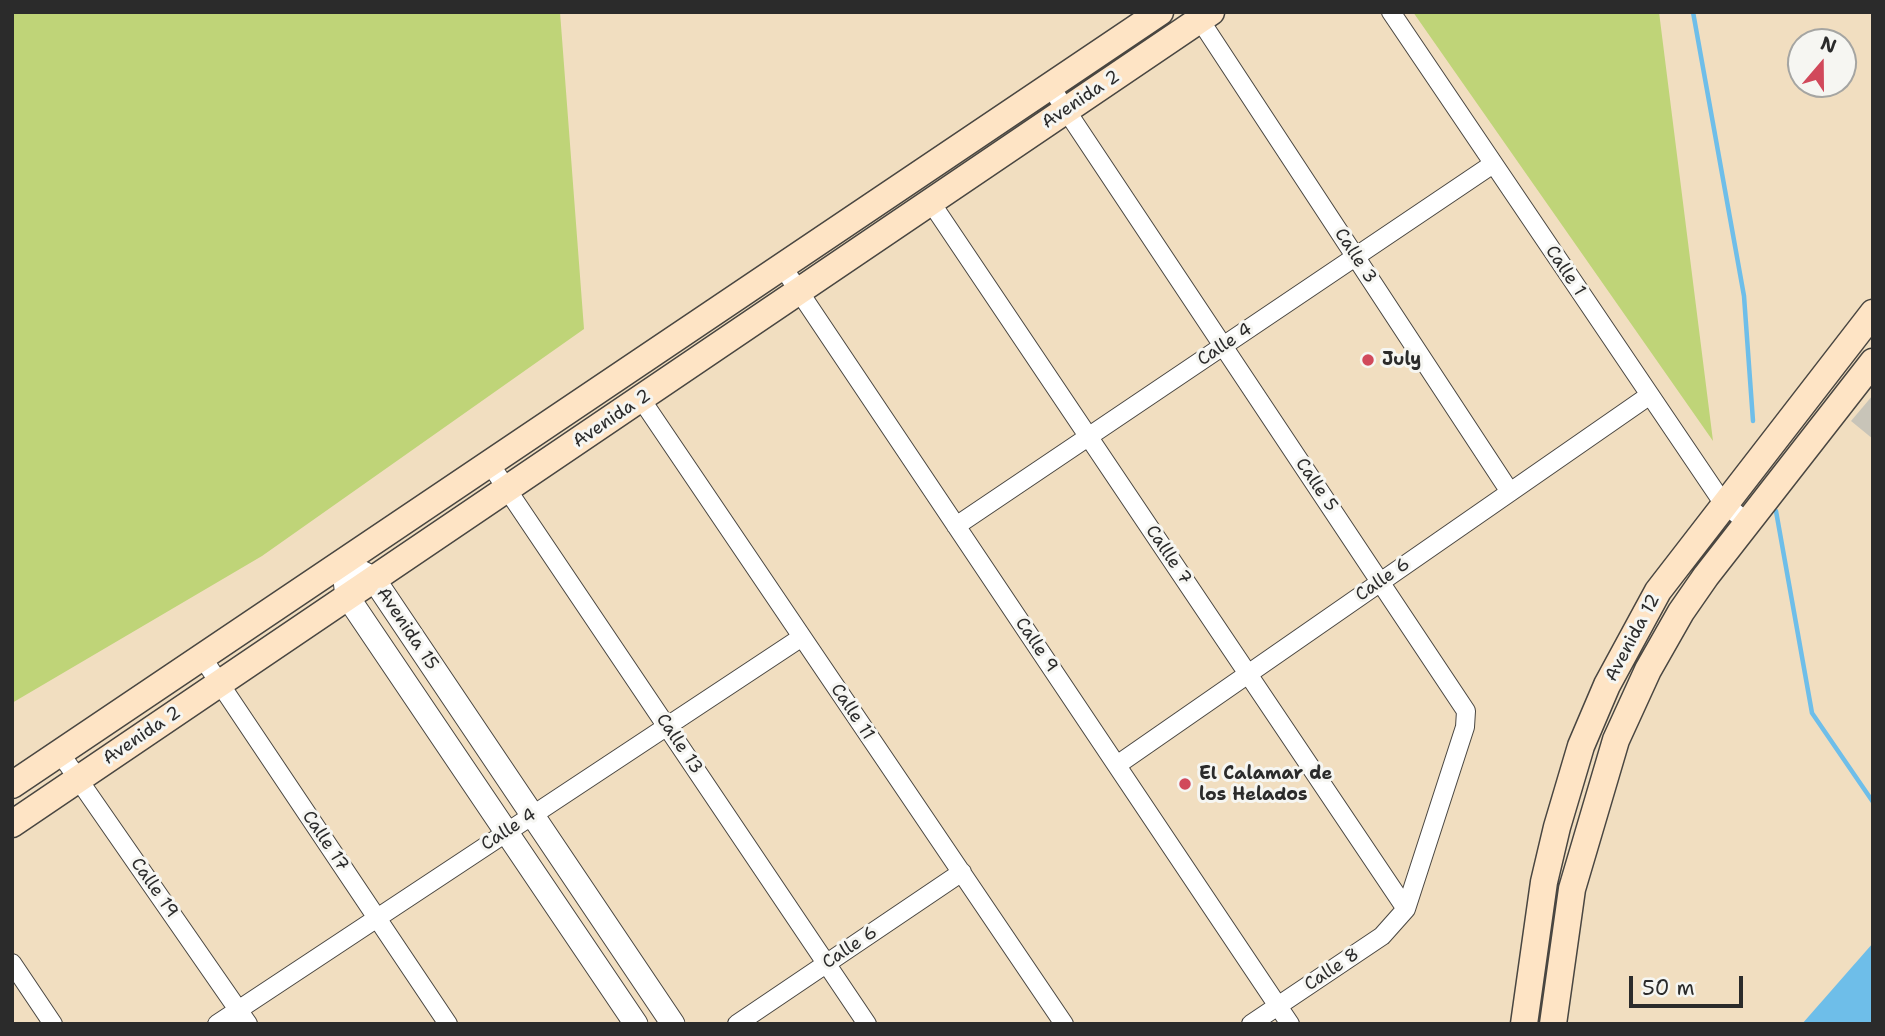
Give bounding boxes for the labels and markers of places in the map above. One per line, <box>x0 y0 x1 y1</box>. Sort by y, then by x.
place label: July <box>1382 349 1421 371</box>
marker: July <box>1360 352 1376 368</box>
place label: El Calamar de los Helados <box>1199 763 1332 806</box>
marker: El Calamar de los Helados <box>1177 776 1193 792</box>

